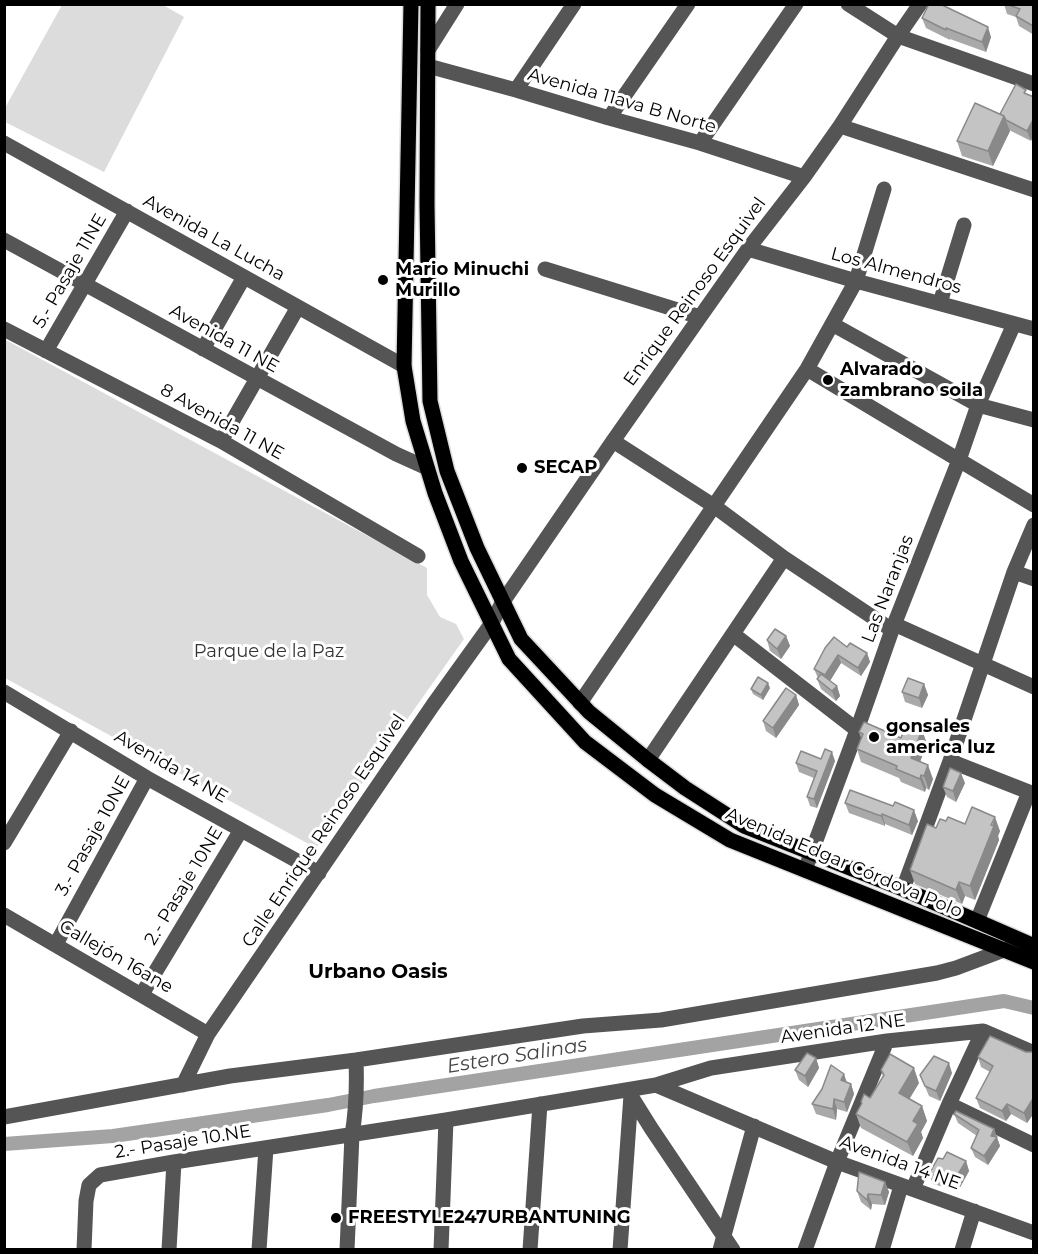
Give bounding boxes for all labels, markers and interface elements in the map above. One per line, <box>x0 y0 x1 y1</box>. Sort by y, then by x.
street label: Avenida 11ava B Norte <box>525 64 719 138</box>
street label: Avenida La Lucha <box>139 190 289 286</box>
street label: Enrique Reinoso Esquivel <box>619 193 771 391</box>
street label: 5.- Pasaje 11NE <box>29 210 111 332</box>
street label: Los Almendros <box>828 243 964 299</box>
place label: Mario Minuchi Murillo <box>395 259 529 302</box>
marker: Mario Minuchi Murillo <box>376 273 390 287</box>
street label: Avenida 11 NE <box>166 300 282 378</box>
place label: Alvarado zambrano soila <box>840 359 983 401</box>
marker: Alvarado zambrano soila <box>821 373 835 387</box>
street label: 8 Avenida 11 NE <box>156 379 288 465</box>
place label: SECAP <box>534 457 597 479</box>
marker: SECAP <box>515 461 529 475</box>
street label: Las Naranjas <box>858 532 918 646</box>
park label: Parque de la Paz <box>194 641 344 663</box>
street label: Calle Enrique Reinoso Esquivel <box>238 710 410 952</box>
place label: gonsales america luz <box>886 716 995 758</box>
street label: Avenida 14 NE <box>111 726 231 808</box>
marker: gonsales america luz <box>867 730 881 744</box>
street label: 3.- Pasaje 10NE <box>51 772 135 900</box>
street label: Avenida Edgar Córdova Polo <box>722 803 966 923</box>
street label: 2.- Pasaje 10NE <box>140 823 228 949</box>
street label: Callejón 16ane <box>55 916 177 998</box>
district label: Urbano Oasis <box>308 960 448 984</box>
street label: Avenida 12 NE <box>779 1010 907 1048</box>
water label: Estero Salinas <box>445 1033 589 1079</box>
street label: 2.- Pasaje 10.NE <box>113 1121 253 1163</box>
street label: Avenida 14 NE <box>837 1131 963 1195</box>
place label: FREESTYLE247URBANTUNING <box>348 1207 631 1229</box>
marker: FREESTYLE247URBANTUNING <box>329 1211 343 1225</box>

